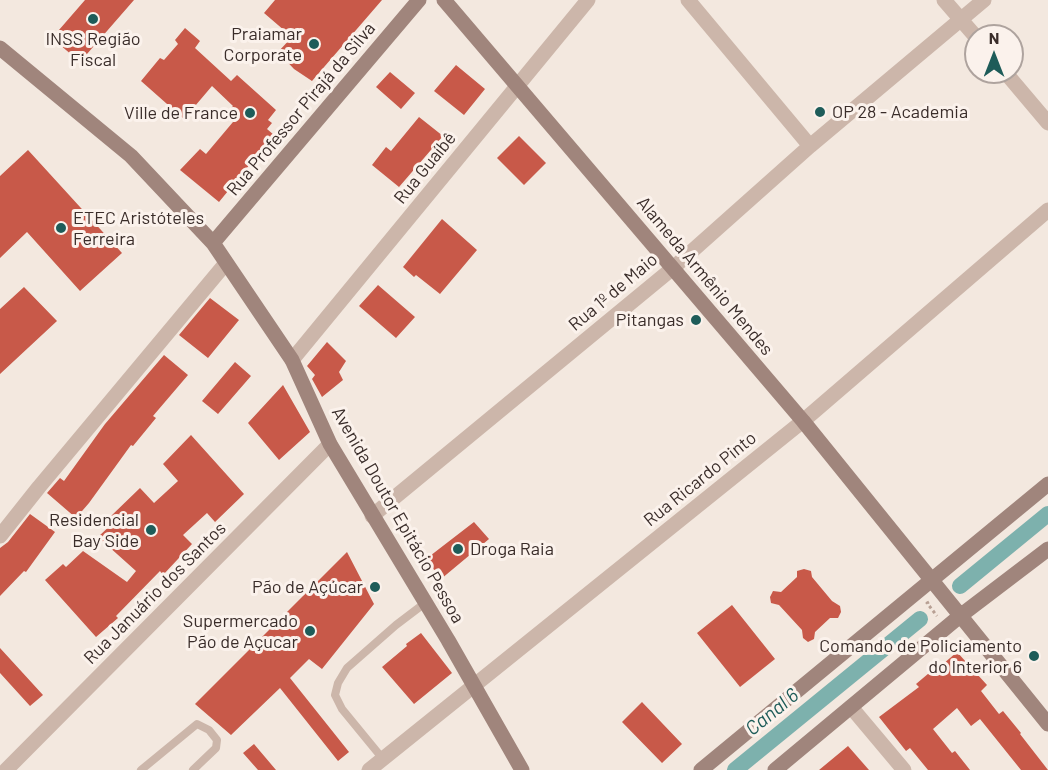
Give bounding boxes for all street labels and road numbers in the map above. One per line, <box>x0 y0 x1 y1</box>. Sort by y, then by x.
street label: Rua Professor Pirajá da Silva <box>222 18 380 200</box>
street label: Rua Guaíbê <box>389 128 461 208</box>
street label: Alameda Armênio Mendes <box>632 192 778 360</box>
street label: Rua 1º de Maio <box>564 249 662 335</box>
street label: Avenida Doutor Epitácio Pessoa <box>327 403 469 627</box>
street label: Rua Ricardo Pinto <box>639 427 761 531</box>
street label: Rua Januário dos Santos <box>79 517 231 669</box>

